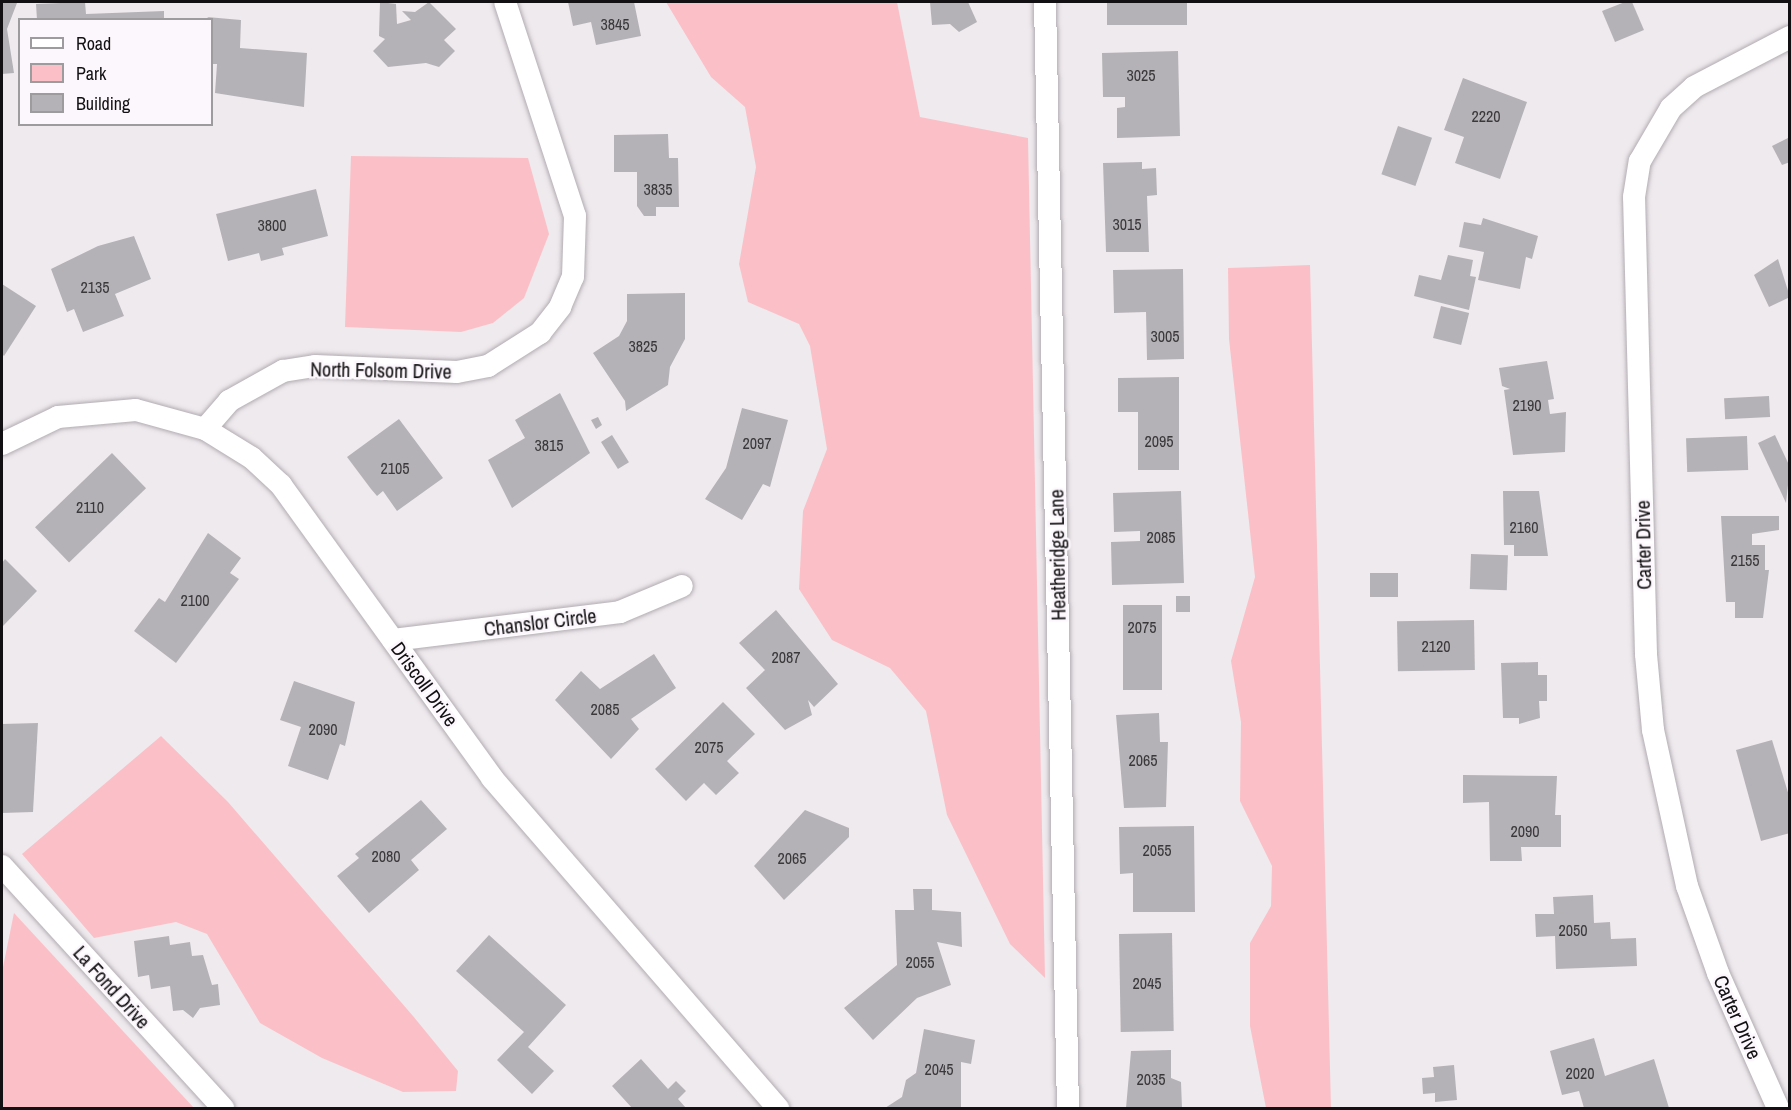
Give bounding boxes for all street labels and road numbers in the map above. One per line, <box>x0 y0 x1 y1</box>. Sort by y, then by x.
street label: North Folsom Drive <box>310 357 452 383</box>
street label: Heatheridge Lane <box>1044 489 1070 621</box>
street label: Carter Drive <box>1630 500 1656 590</box>
street label: Chanslor Circle <box>482 603 598 641</box>
street label: Driscoll Drive <box>386 637 464 731</box>
street label: La Fond Drive <box>69 941 155 1033</box>
street label: Carter Drive <box>1709 971 1767 1063</box>

